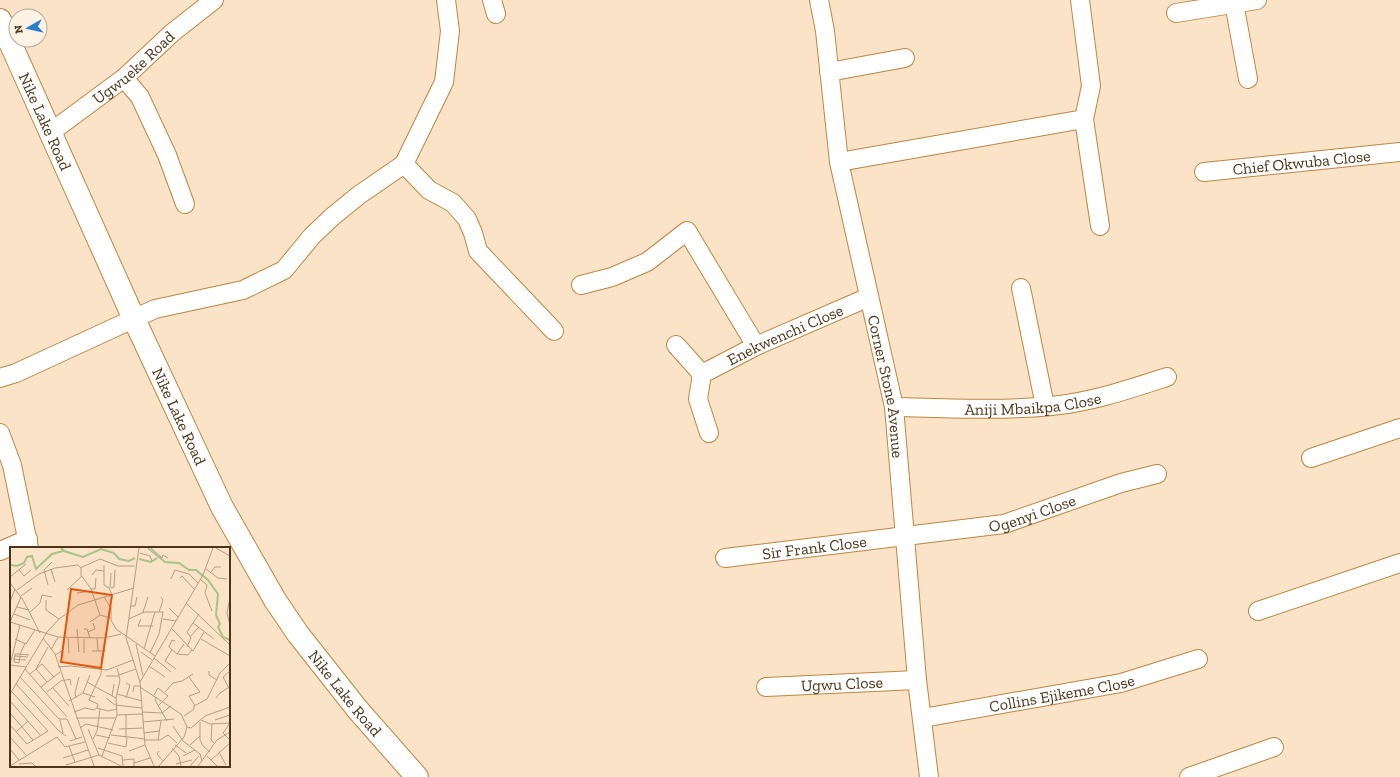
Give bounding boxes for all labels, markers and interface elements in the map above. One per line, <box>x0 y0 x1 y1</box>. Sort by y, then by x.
north arrow <box>8 8 48 48</box>
text: N <box>11 24 26 34</box>
street label: Ugwueke Road <box>89 27 179 108</box>
street label: Nike Lake Road <box>15 70 75 174</box>
street label: Chief Okwuba Close <box>1232 146 1371 179</box>
street label: Enekwenchi Close <box>724 300 846 369</box>
street label: Corner Stone Avenue <box>864 313 907 459</box>
street label: Nike Lake Road <box>148 365 210 468</box>
street label: Aniji Mbaikpa Close <box>964 388 1103 419</box>
street label: Ogenyi Close <box>988 491 1078 536</box>
street label: Sir Frank Close <box>761 532 868 563</box>
inset map <box>10 547 230 767</box>
street label: Nike Lake Road <box>304 646 386 740</box>
street label: Collins Ejikeme Close <box>988 670 1137 716</box>
street label: Ugwu Close <box>801 673 883 695</box>

